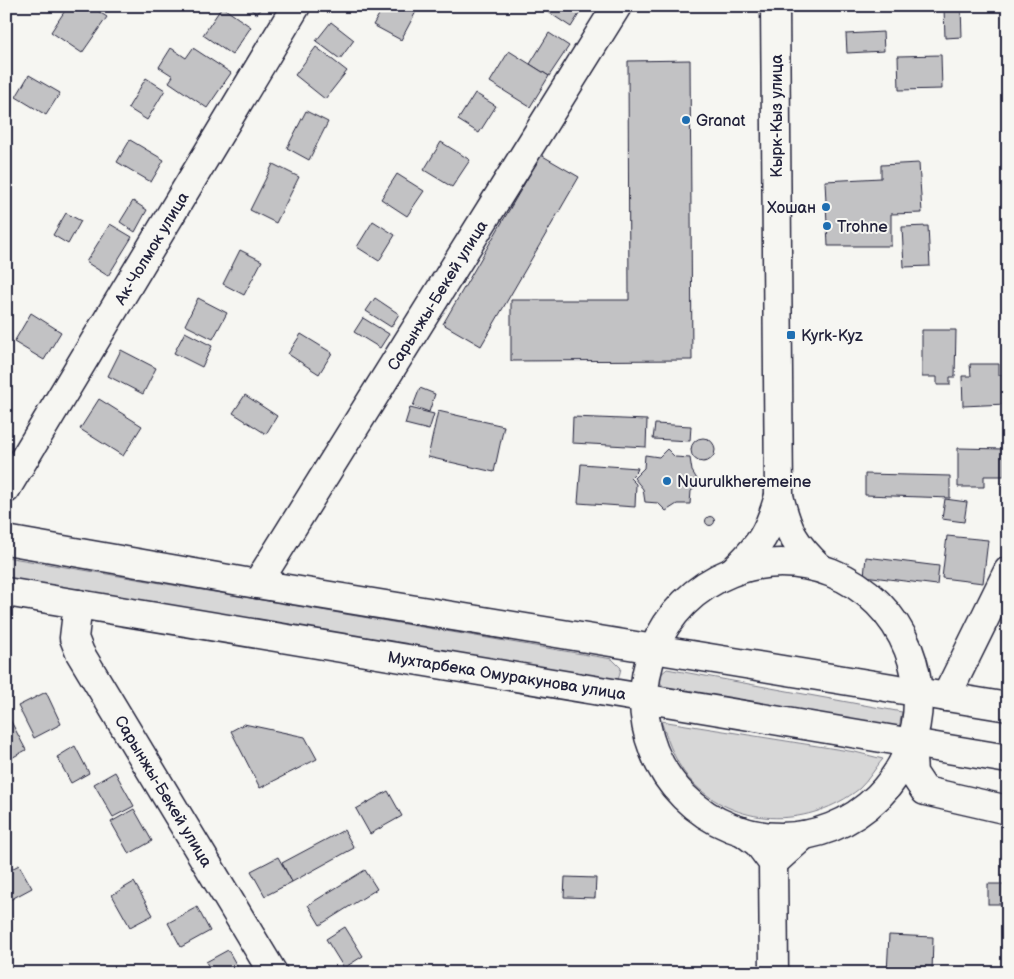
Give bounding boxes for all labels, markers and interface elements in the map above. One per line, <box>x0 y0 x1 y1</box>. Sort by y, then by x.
street label: Кырк-Кыз улица <box>768 54 787 178</box>
place label: Granat <box>696 112 746 131</box>
marker: Granat <box>680 114 692 126</box>
street label: Ак-Чолмок улица <box>111 189 194 309</box>
place label: Хошан <box>767 199 816 218</box>
marker: Хошан <box>820 201 832 213</box>
street label: Сарынжы-Бекей улица <box>384 217 493 374</box>
place label: Trohne <box>837 218 888 237</box>
marker: Trohne <box>821 220 833 232</box>
place label: Kyrk-Kyz <box>801 327 863 346</box>
marker: Kyrk-Kyz <box>785 329 797 341</box>
place label: Nuurulkheremeine <box>677 473 812 492</box>
marker: Nuurulkheremeine <box>661 475 673 487</box>
street label: Мухтарбека Омуракунова улица <box>386 648 628 705</box>
street label: Сарынжы-Бекей улица <box>110 713 216 871</box>

